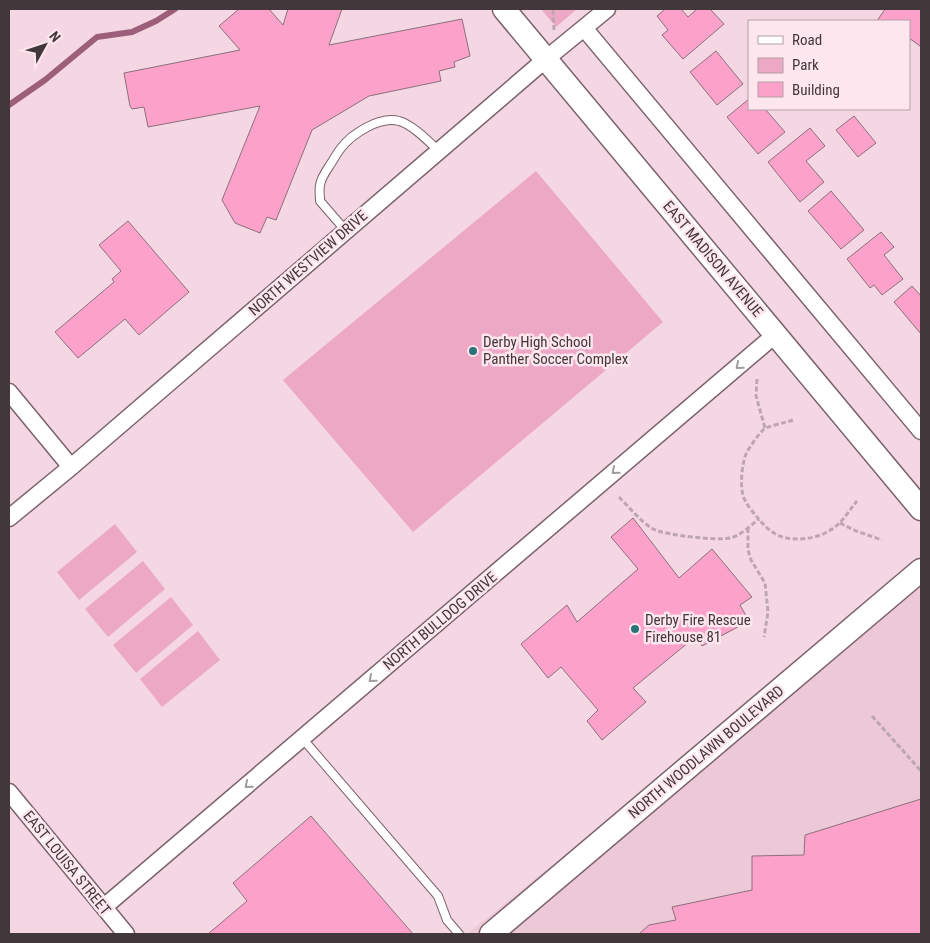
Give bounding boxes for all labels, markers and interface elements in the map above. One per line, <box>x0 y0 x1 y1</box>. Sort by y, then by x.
north arrow <box>20 20 70 70</box>
legend <box>748 20 910 110</box>
text: N <box>46 28 64 45</box>
text: Road <box>792 31 822 49</box>
text: Park <box>792 56 819 74</box>
text: Building <box>792 81 840 99</box>
street label: EAST MADISON AVENUE <box>659 197 767 321</box>
street label: NORTH WESTVIEW DRIVE <box>245 207 371 319</box>
place label: Derby High School Panther Soccer Complex <box>483 333 629 368</box>
marker: Derby High School Panther Soccer Complex <box>467 345 479 357</box>
one-way arrow <box>735 360 744 369</box>
one-way arrow <box>612 466 621 474</box>
street label: NORTH BULLDOG DRIVE <box>379 568 501 674</box>
place label: Derby Fire Rescue Firehouse 81 <box>645 611 751 646</box>
marker: Derby Fire Rescue Firehouse 81 <box>629 623 641 635</box>
one-way arrow <box>368 673 377 682</box>
street label: NORTH WOODLAWN BOULEVARD <box>625 682 787 822</box>
one-way arrow <box>245 779 254 787</box>
street label: EAST LOUISA STREET <box>19 807 115 919</box>

